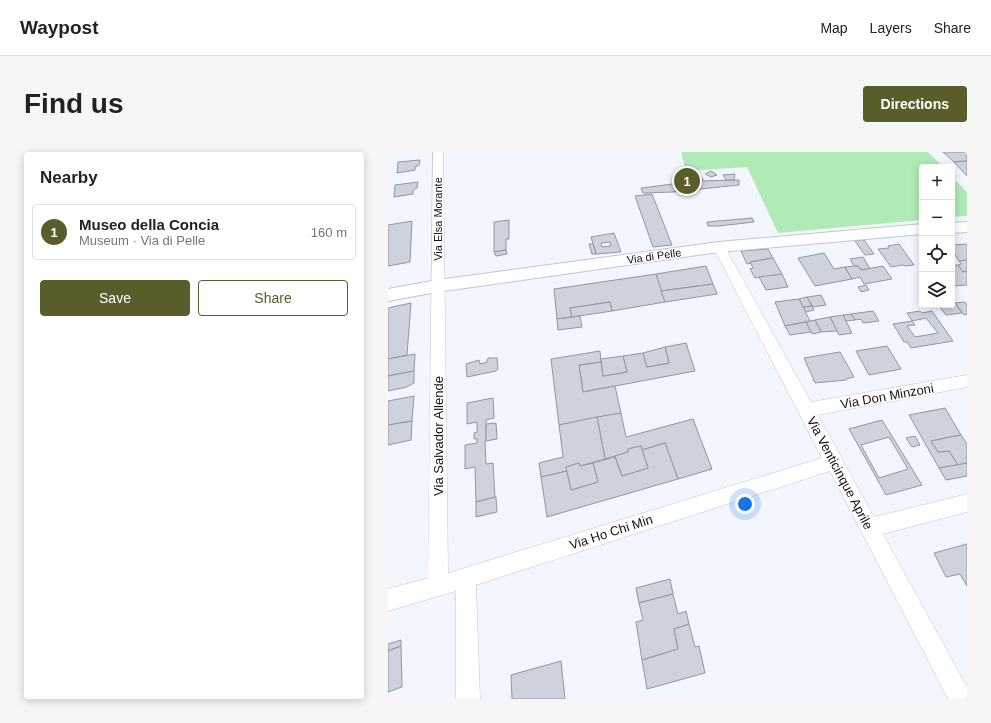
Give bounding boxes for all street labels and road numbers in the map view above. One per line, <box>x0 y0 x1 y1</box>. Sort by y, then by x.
street label: Via Elsa Morante <box>432 177 444 261</box>
street label: Via di Pelle <box>626 246 682 266</box>
street label: Via Salvador Allende <box>431 376 446 496</box>
street label: Via Don Minzoni <box>839 380 935 412</box>
street label: Via Venticinque Aprile <box>804 414 876 532</box>
street label: Via Ho Chi Min <box>568 512 654 552</box>

